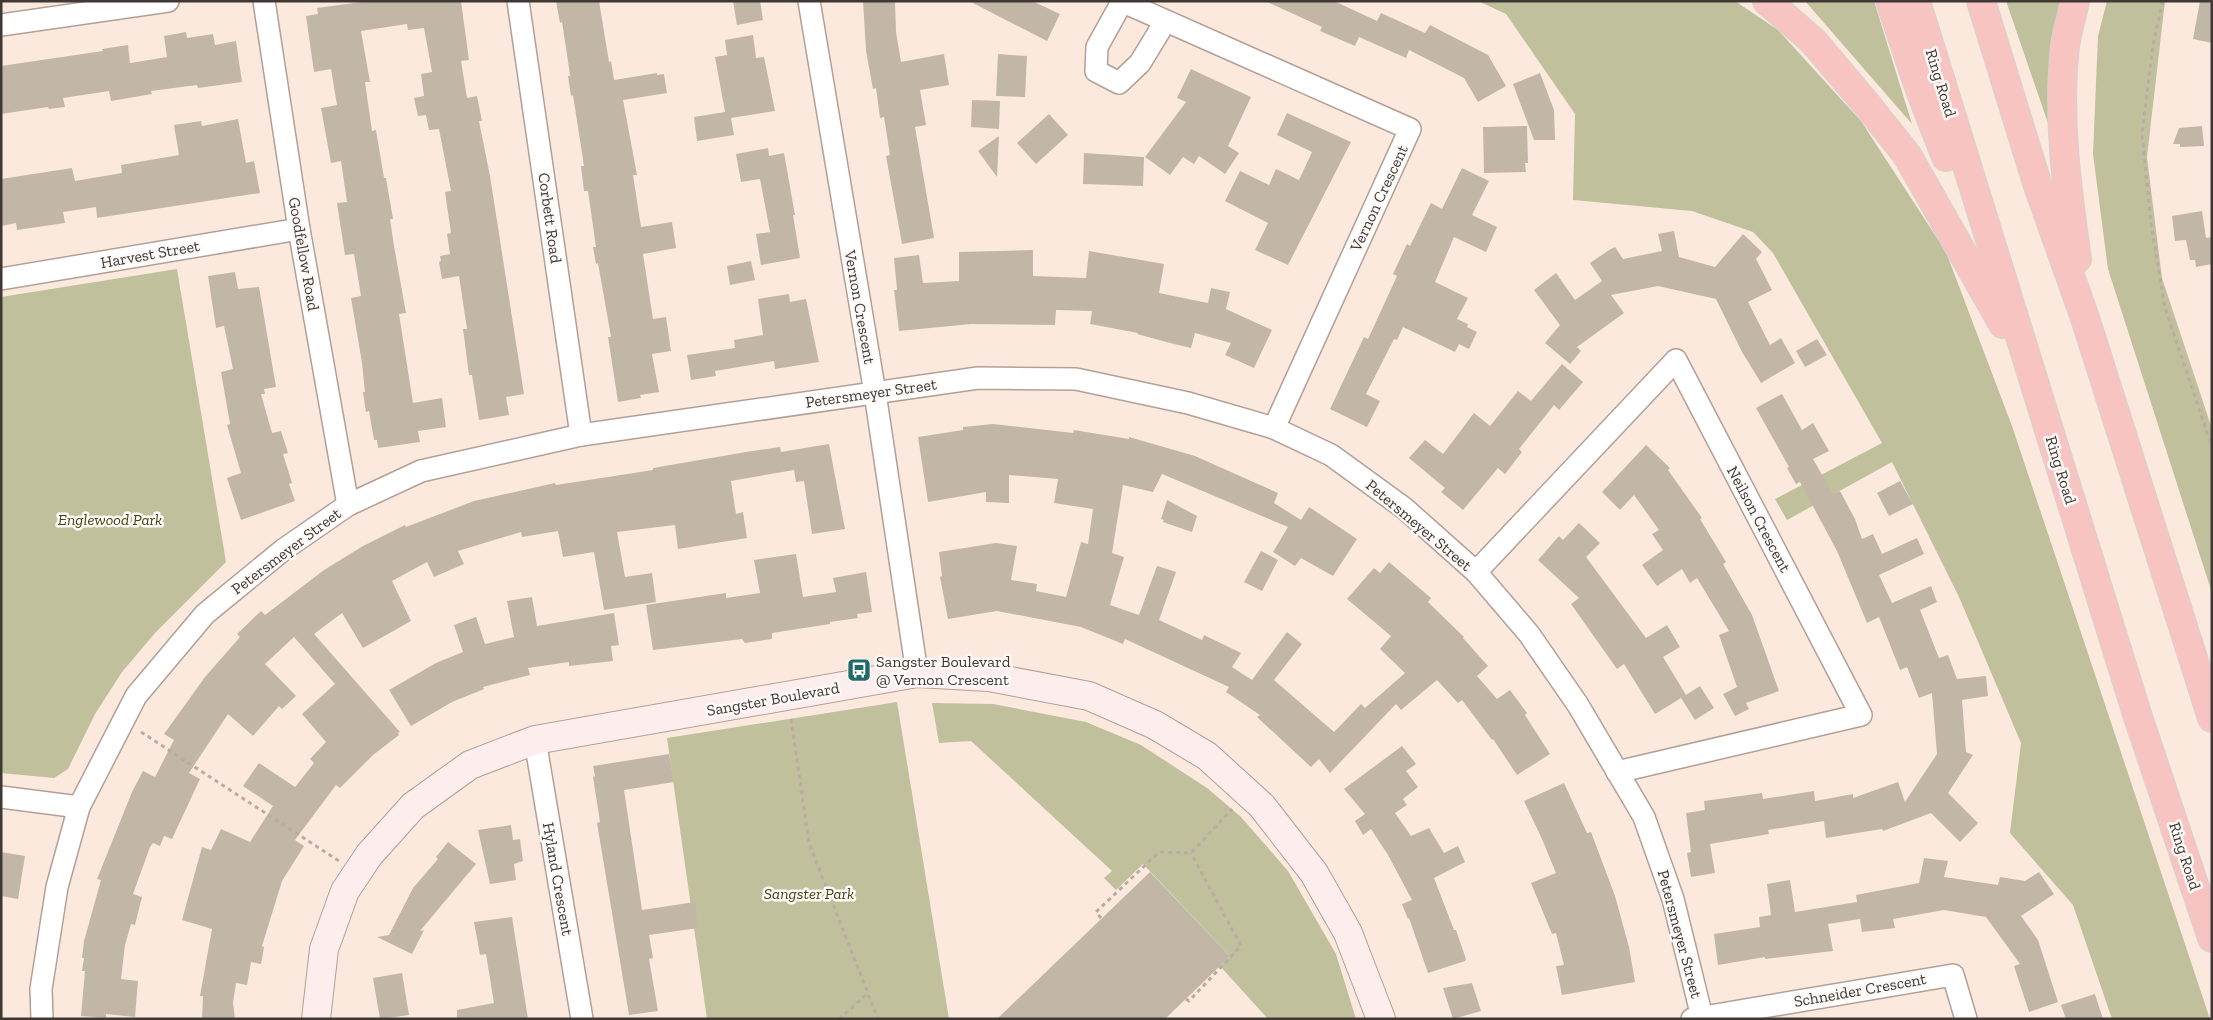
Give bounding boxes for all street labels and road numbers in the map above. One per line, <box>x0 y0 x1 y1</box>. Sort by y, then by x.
street label: Ring Road <box>1922 47 1960 120</box>
street label: Vernon Crescent <box>1346 142 1412 255</box>
street label: Corbett Road <box>534 172 566 265</box>
street label: Goodfellow Road <box>285 196 323 313</box>
street label: Harvest Street <box>99 236 201 272</box>
street label: Vernon Crescent <box>840 248 879 365</box>
street label: Petersmeyer Street <box>804 374 938 412</box>
street label: Ring Road <box>2042 434 2080 507</box>
street label: Neilson Crescent <box>1723 463 1795 575</box>
street label: Petersmeyer Street <box>1362 475 1476 575</box>
street label: Petersmeyer Street <box>227 504 345 598</box>
street label: Sangster Boulevard <box>705 678 841 720</box>
street label: Ring Road <box>2165 820 2205 893</box>
street label: Hyland Crescent <box>539 821 577 937</box>
street label: Petersmeyer Street <box>1654 868 1706 1000</box>
street label: Schneider Crescent <box>1792 969 1928 1011</box>

